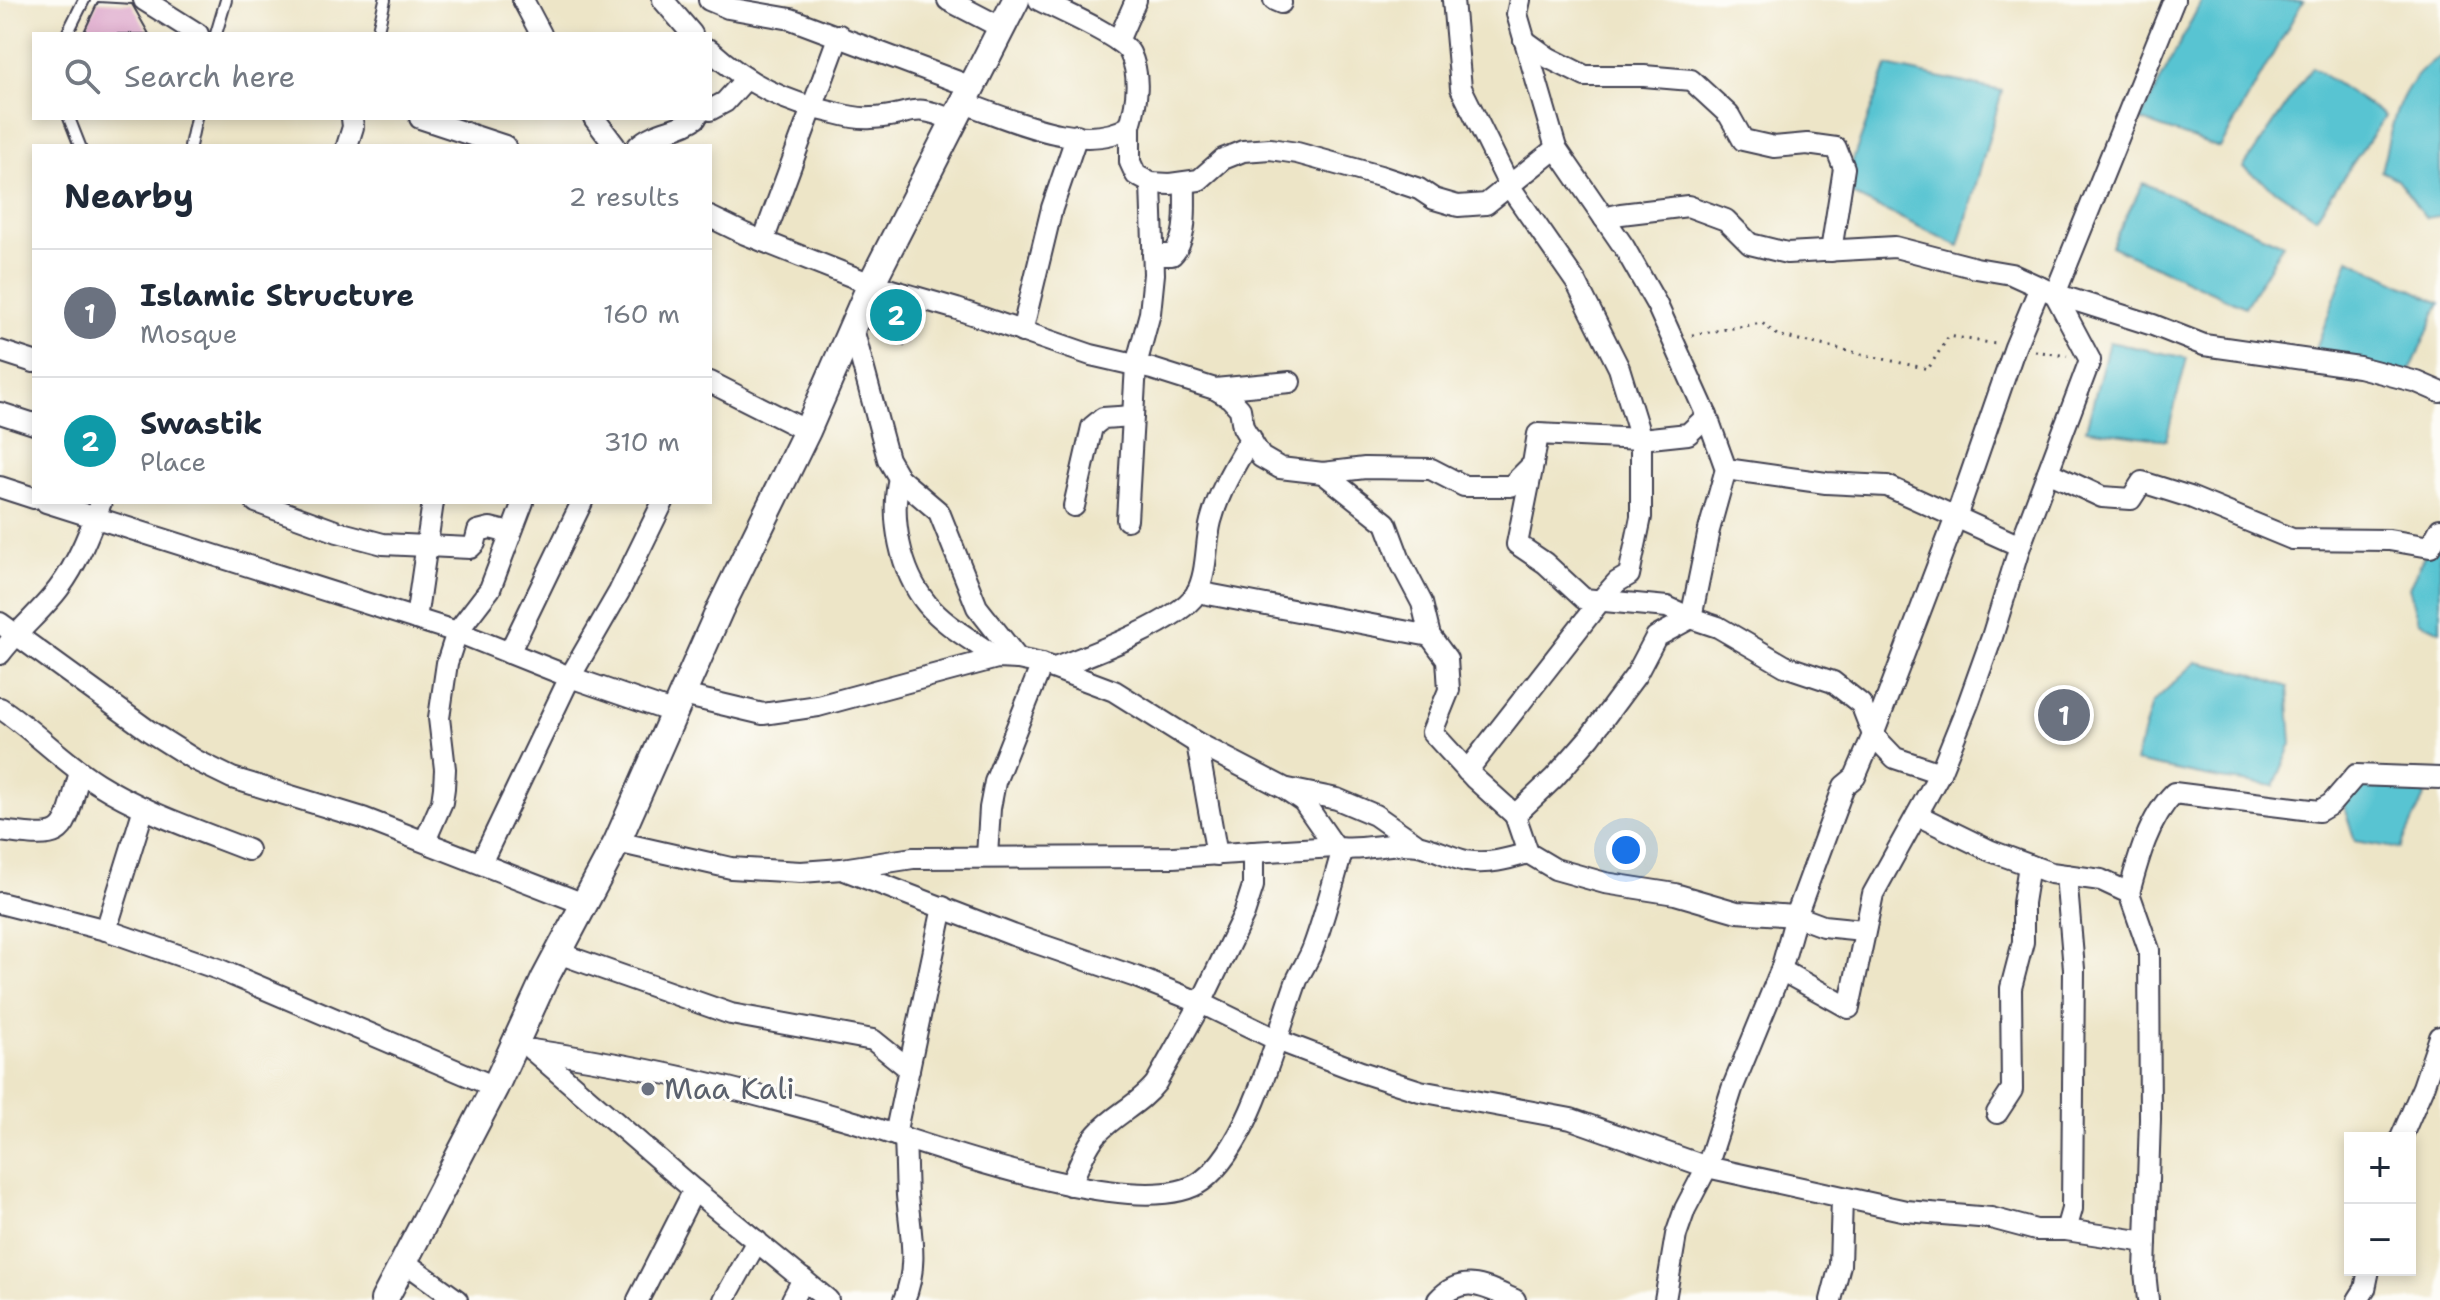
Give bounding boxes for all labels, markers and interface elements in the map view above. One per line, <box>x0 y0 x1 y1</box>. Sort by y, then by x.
search box <box>32 32 712 120</box>
icon: search <box>60 54 104 98</box>
text: Search here <box>124 56 295 97</box>
text: Nearby <box>64 173 194 219</box>
text: 2 results <box>568 179 680 214</box>
text: Islamic Structure <box>140 275 414 316</box>
pin: 2 <box>870 285 922 345</box>
text: 1 <box>84 296 96 331</box>
text: 160 m <box>603 296 680 331</box>
text: Mosque <box>140 316 237 351</box>
text: Swastik <box>140 403 263 444</box>
text: 2 <box>81 424 99 459</box>
text: 310 m <box>604 424 680 459</box>
text: Place <box>140 444 206 479</box>
pin: 1 <box>2038 685 2090 745</box>
your location <box>1606 830 1646 870</box>
place label: Maa Kali <box>664 1068 795 1109</box>
marker: Maa Kali <box>639 1080 657 1098</box>
map controls <box>2344 1132 2416 1276</box>
button: + <box>2344 1132 2416 1204</box>
button: − <box>2344 1204 2416 1276</box>

